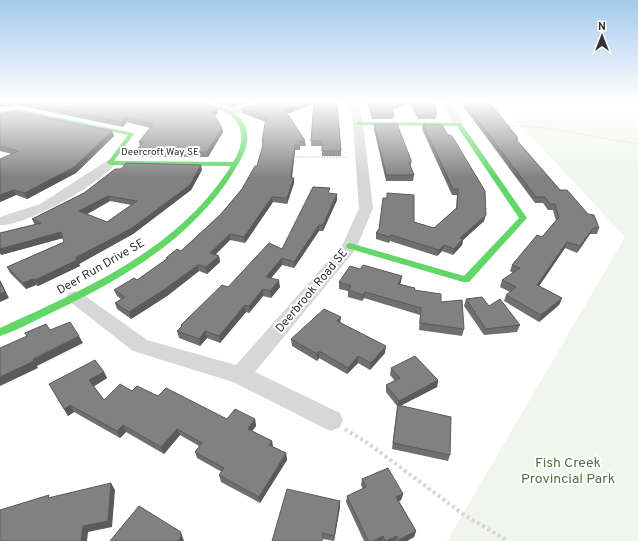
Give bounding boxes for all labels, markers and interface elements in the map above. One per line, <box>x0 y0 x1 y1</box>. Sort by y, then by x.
north arrow <box>582 16 622 56</box>
text: N <box>598 20 606 34</box>
street label: Deercroft Way SE <box>121 146 199 159</box>
street label: Deer Run Drive SE <box>54 235 148 299</box>
street label: Deerbrook Road SE <box>272 246 352 336</box>
park label: Fish Creek Provincial Park <box>521 455 615 488</box>

